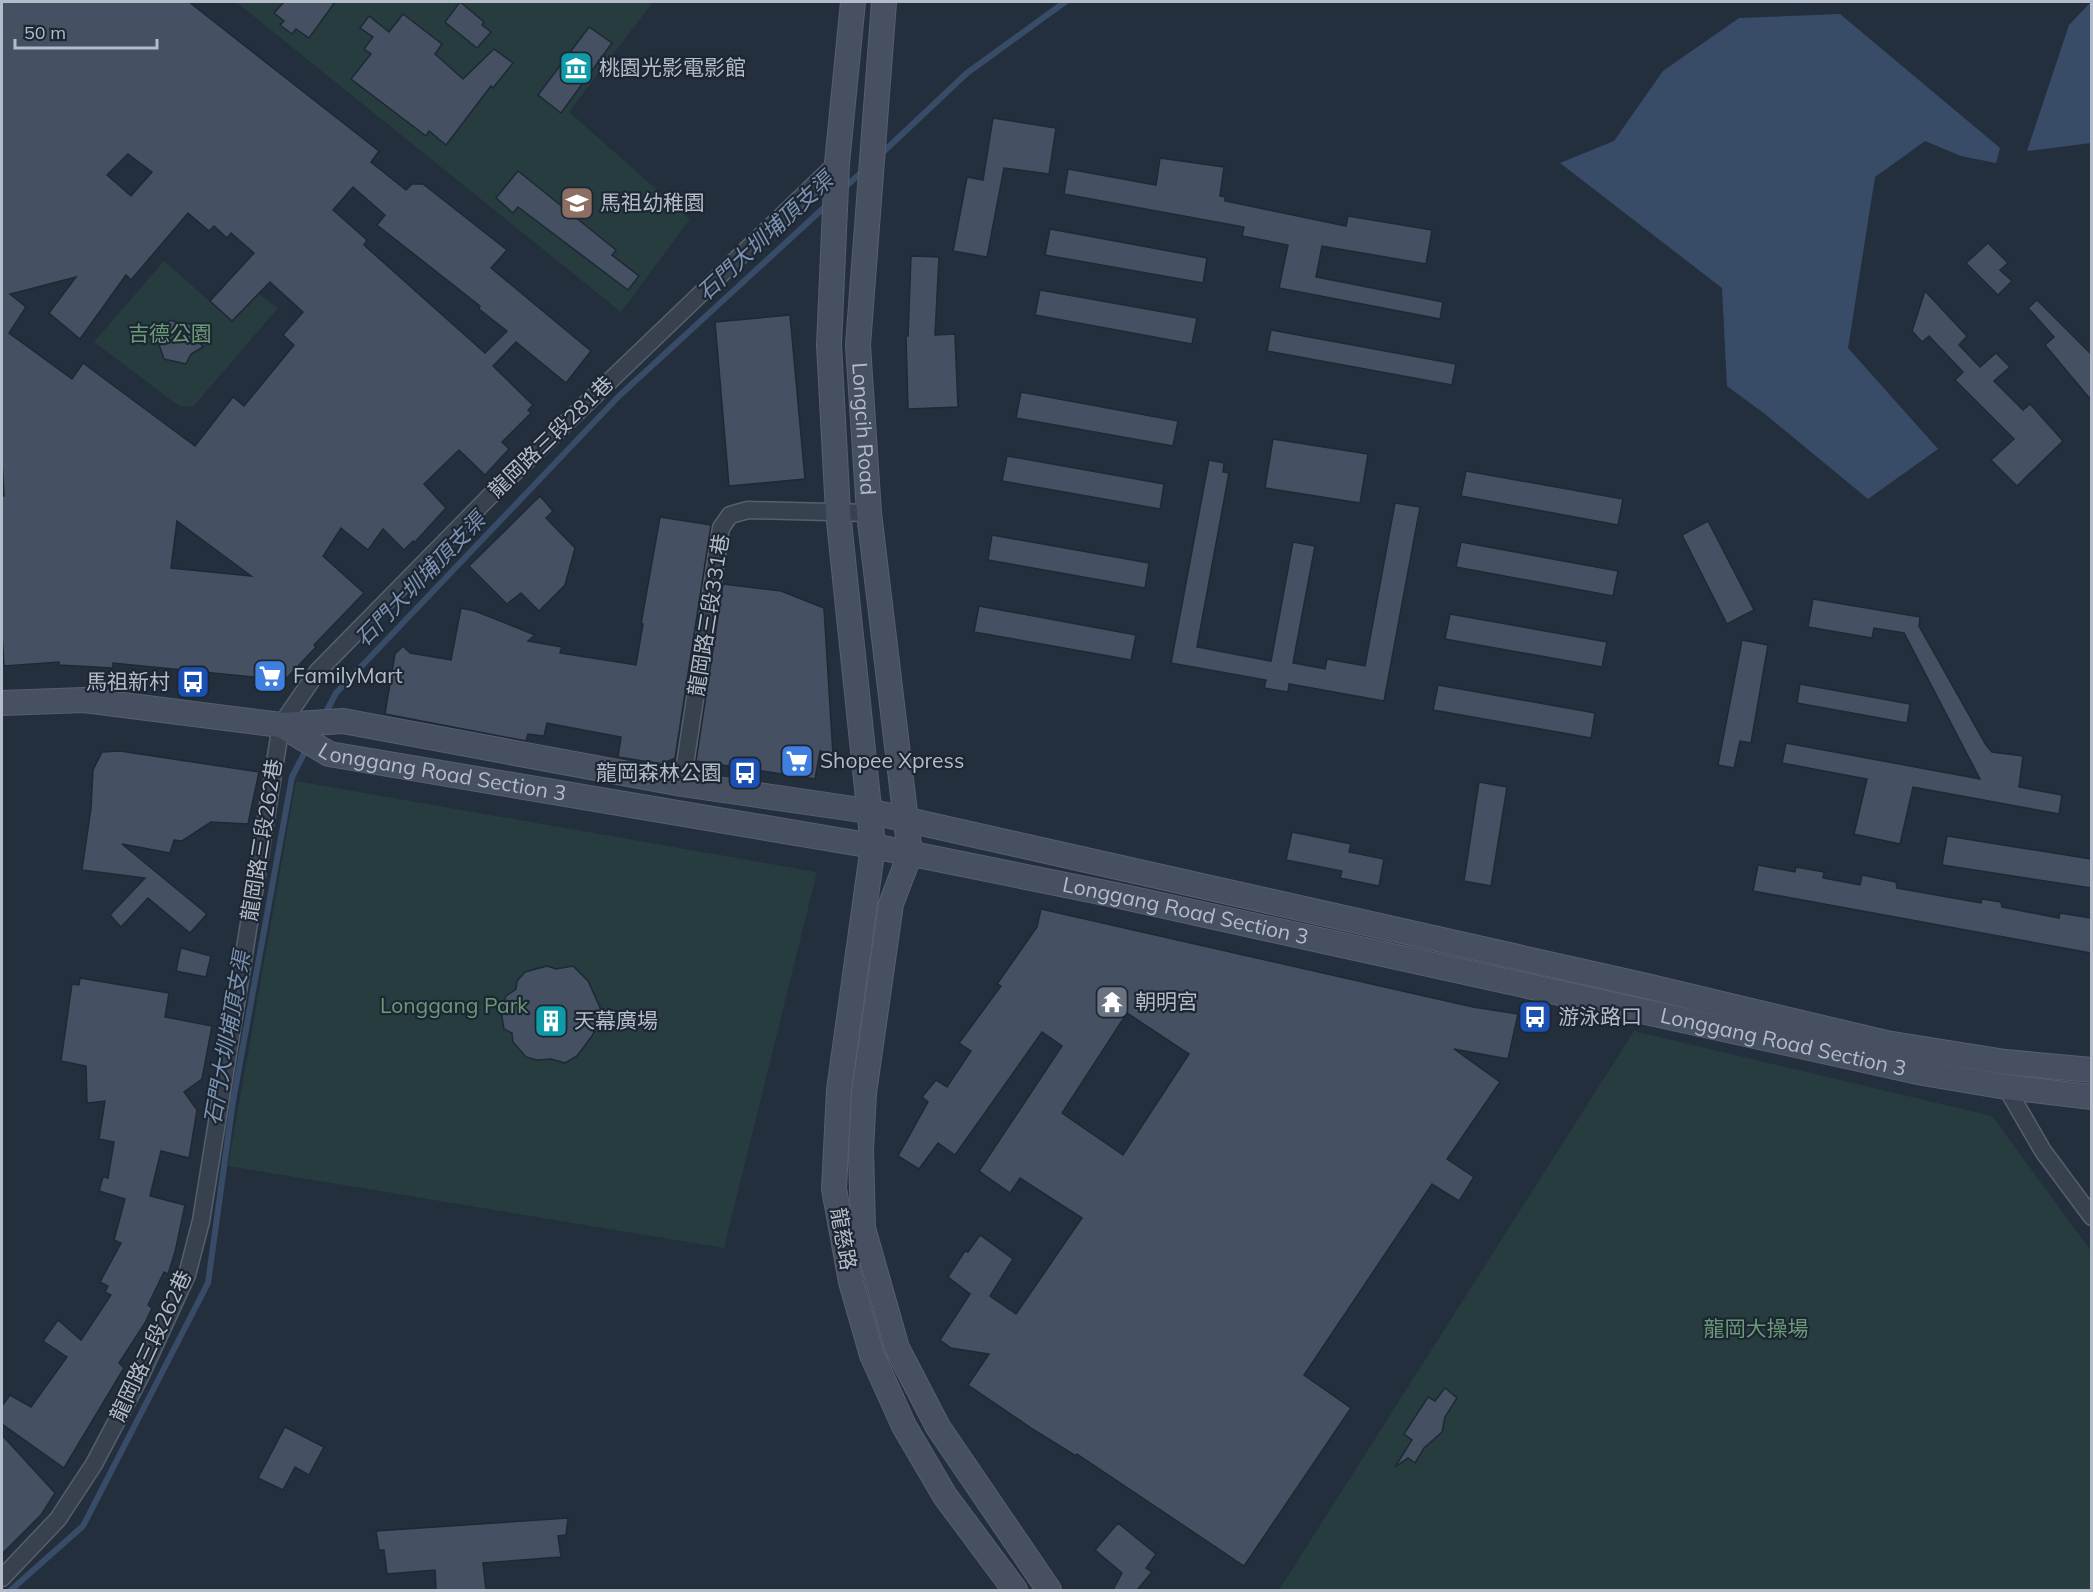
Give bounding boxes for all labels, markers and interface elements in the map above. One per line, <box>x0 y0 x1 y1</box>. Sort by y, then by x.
scale bar <box>15 12 158 50</box>
text: 50 m <box>24 21 66 44</box>
museum icon: 桃園光影電影館 <box>558 50 594 86</box>
place label: 桃園光影電影館 <box>599 54 746 80</box>
water label: 石門大圳埔頂支渠 <box>691 164 841 306</box>
school or university icon: 馬祖幼稚園 <box>559 185 595 221</box>
place label: 馬祖幼稚園 <box>600 189 705 215</box>
park label: 吉德公園 <box>128 320 212 346</box>
street label: Longcih Road <box>847 362 882 496</box>
street label: 龍岡路三段281巷 <box>482 370 618 503</box>
water label: 石門大圳埔頂支渠 <box>349 504 493 652</box>
street label: 龍岡路三段331巷 <box>682 532 734 698</box>
supermarket icon: FamilyMart <box>252 658 288 694</box>
place label: FamilyMart <box>293 662 403 688</box>
bus stop icon: 馬祖新村 <box>175 664 211 700</box>
place label: 馬祖新村 <box>86 668 170 694</box>
street label: Longgang Road Section 3 <box>314 737 568 806</box>
supermarket icon: Shopee Xpress <box>779 743 815 779</box>
place label: Shopee Xpress <box>820 747 964 773</box>
bus stop icon: 龍岡森林公園 <box>727 755 763 791</box>
street label: 龍岡路三段262巷 <box>235 757 287 923</box>
place label: 龍岡森林公園 <box>596 759 722 785</box>
street label: Longgang Road Section 3 <box>1061 871 1311 949</box>
water label: 石門大圳埔頂支渠 <box>198 946 257 1127</box>
temple icon: 朝明宮 <box>1094 984 1130 1020</box>
place label: 朝明宮 <box>1135 988 1198 1014</box>
park label: Longgang Park <box>380 992 528 1018</box>
bus stop icon: 游泳路口 <box>1517 999 1553 1035</box>
street label: Longgang Road Section 3 <box>1658 1002 1909 1081</box>
building icon: 天幕廣場 <box>533 1003 569 1039</box>
place label: 游泳路口 <box>1558 1003 1642 1029</box>
place label: 天幕廣場 <box>574 1007 658 1033</box>
street label: 龍慈路 <box>826 1206 862 1272</box>
street label: 龍岡路三段262巷 <box>104 1266 196 1425</box>
park label: 龍岡大操場 <box>1704 1315 1809 1341</box>

